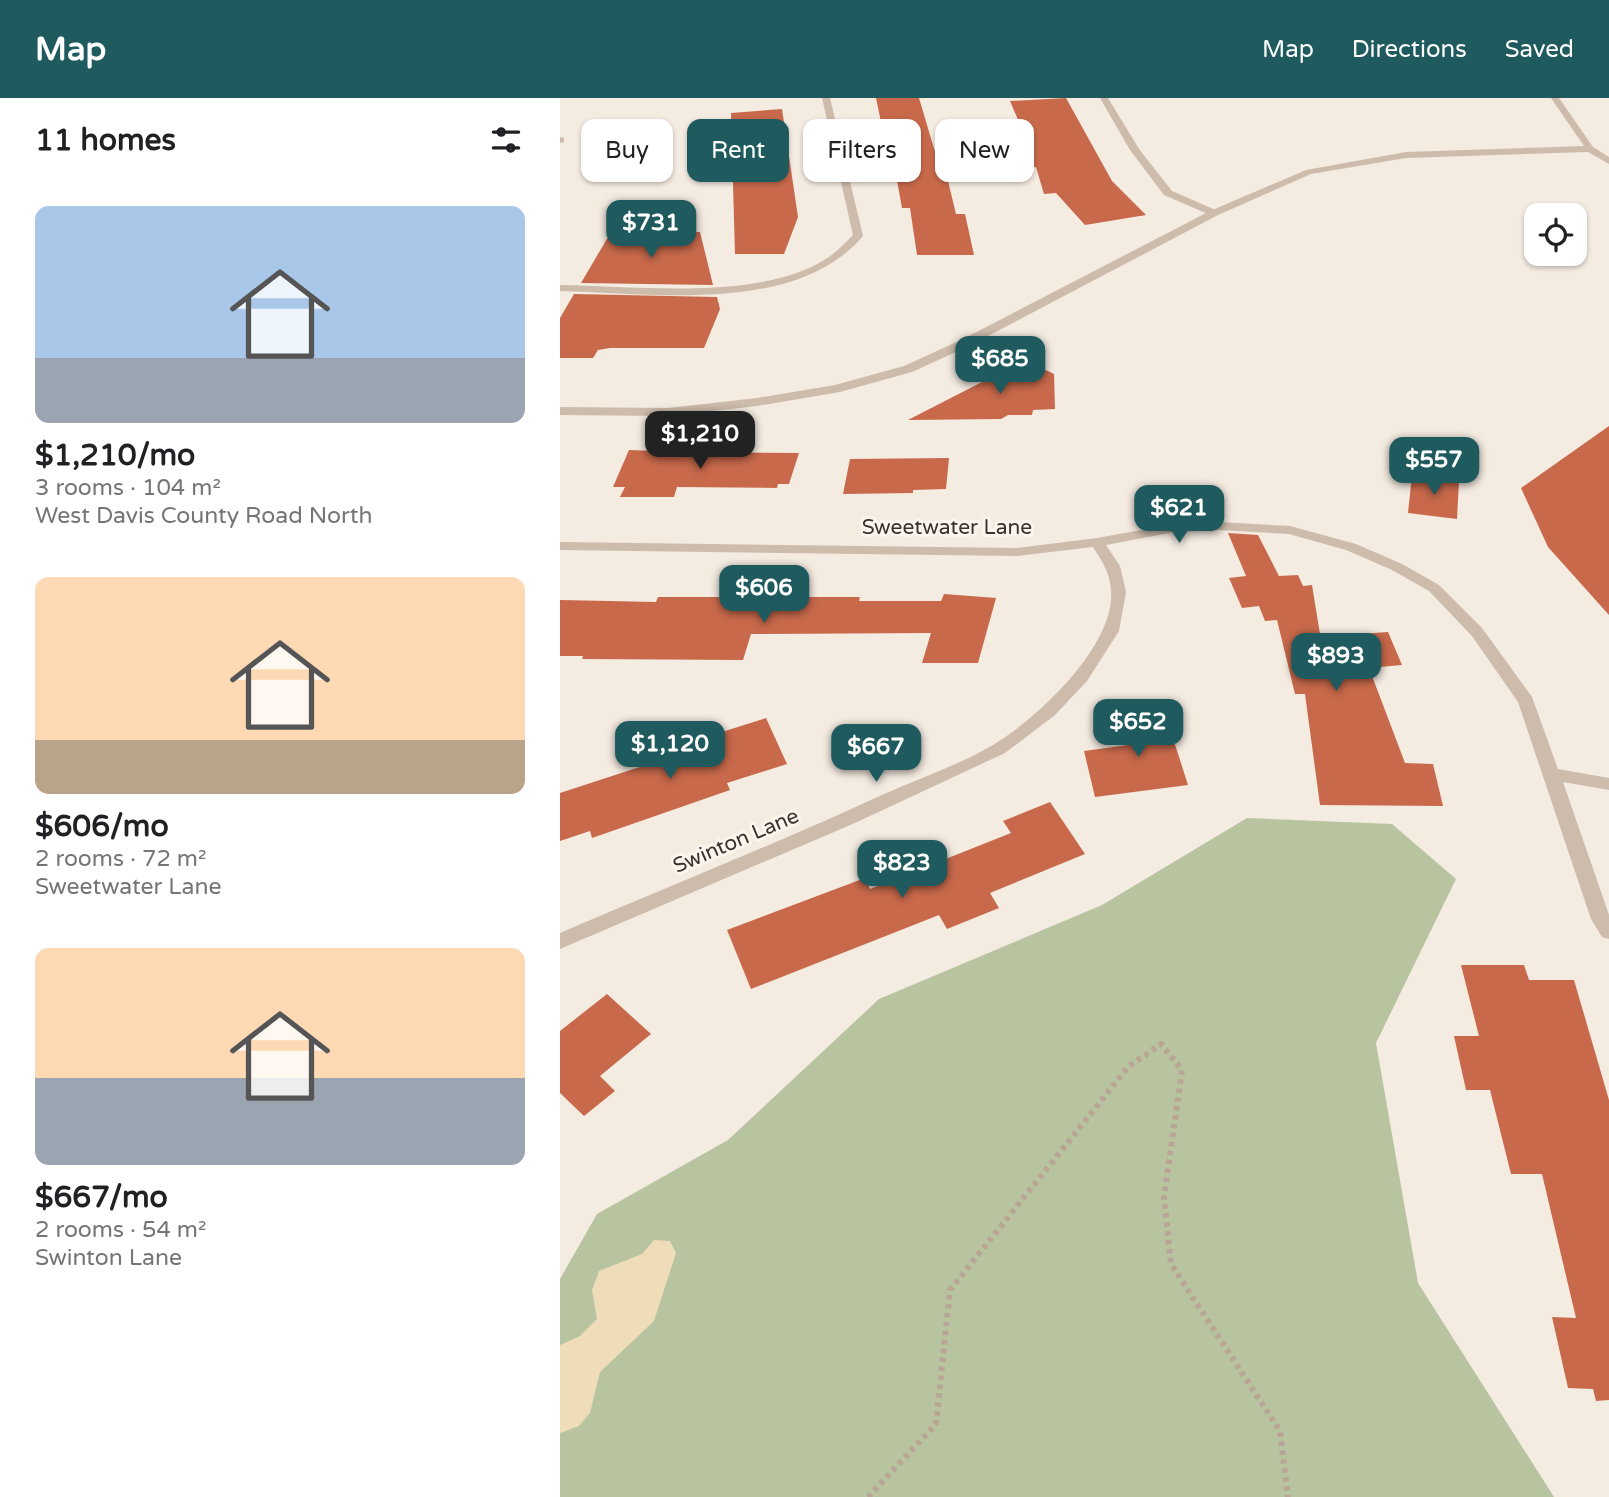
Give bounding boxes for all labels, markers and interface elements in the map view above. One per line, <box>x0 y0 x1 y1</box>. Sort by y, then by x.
text: Map <box>35 30 106 69</box>
text: Map <box>1262 35 1314 64</box>
text: Directions <box>1352 35 1467 64</box>
text: Saved <box>1505 35 1574 64</box>
chip: Buy <box>581 119 673 182</box>
chip: Rent <box>687 119 789 182</box>
chip: Filters <box>803 119 921 182</box>
chip: New <box>935 119 1034 182</box>
icon: filters <box>487 121 525 159</box>
text: 11 homes <box>35 122 176 159</box>
pin: $731 <box>610 200 692 260</box>
map controls <box>1524 203 1587 266</box>
button: locate <box>1524 203 1587 266</box>
text: $731 <box>622 209 680 237</box>
icon: home <box>217 251 343 377</box>
pin: $685 <box>959 336 1041 396</box>
text: $685 <box>971 345 1029 373</box>
pin: $1,210 <box>643 412 757 471</box>
text: $1,210 <box>661 420 739 448</box>
text: $1,210/mo <box>35 437 195 474</box>
pin: $557 <box>1393 438 1475 497</box>
text: $557 <box>1405 446 1463 474</box>
text: 3 rooms · 104 m² <box>35 474 221 502</box>
pin: $621 <box>1138 486 1220 545</box>
text: $621 <box>1150 494 1208 522</box>
text: West Davis County Road North <box>35 502 373 530</box>
street label: Sweetwater Lane <box>862 515 1032 540</box>
pin: $606 <box>723 566 805 625</box>
text: $606 <box>735 574 793 602</box>
icon: home <box>217 622 343 748</box>
pin: $893 <box>1295 634 1377 693</box>
text: $893 <box>1307 642 1365 670</box>
pin: $652 <box>1097 700 1179 759</box>
text: $652 <box>1109 708 1167 736</box>
pin: $1,120 <box>613 722 727 781</box>
pin: $667 <box>835 724 917 784</box>
text: $1,120 <box>631 730 709 758</box>
text: $667 <box>847 733 905 761</box>
street label: Swinton Lane <box>669 803 803 879</box>
text: $606/mo <box>35 808 169 845</box>
pin: $823 <box>861 840 943 900</box>
text: 2 rooms · 72 m² <box>35 845 206 873</box>
text: $823 <box>873 849 931 877</box>
text: Sweetwater Lane <box>35 873 222 901</box>
icon: home <box>217 993 343 1119</box>
text: $667/mo <box>35 1179 168 1216</box>
text: 2 rooms · 54 m² <box>35 1216 206 1244</box>
text: Swinton Lane <box>35 1244 182 1272</box>

